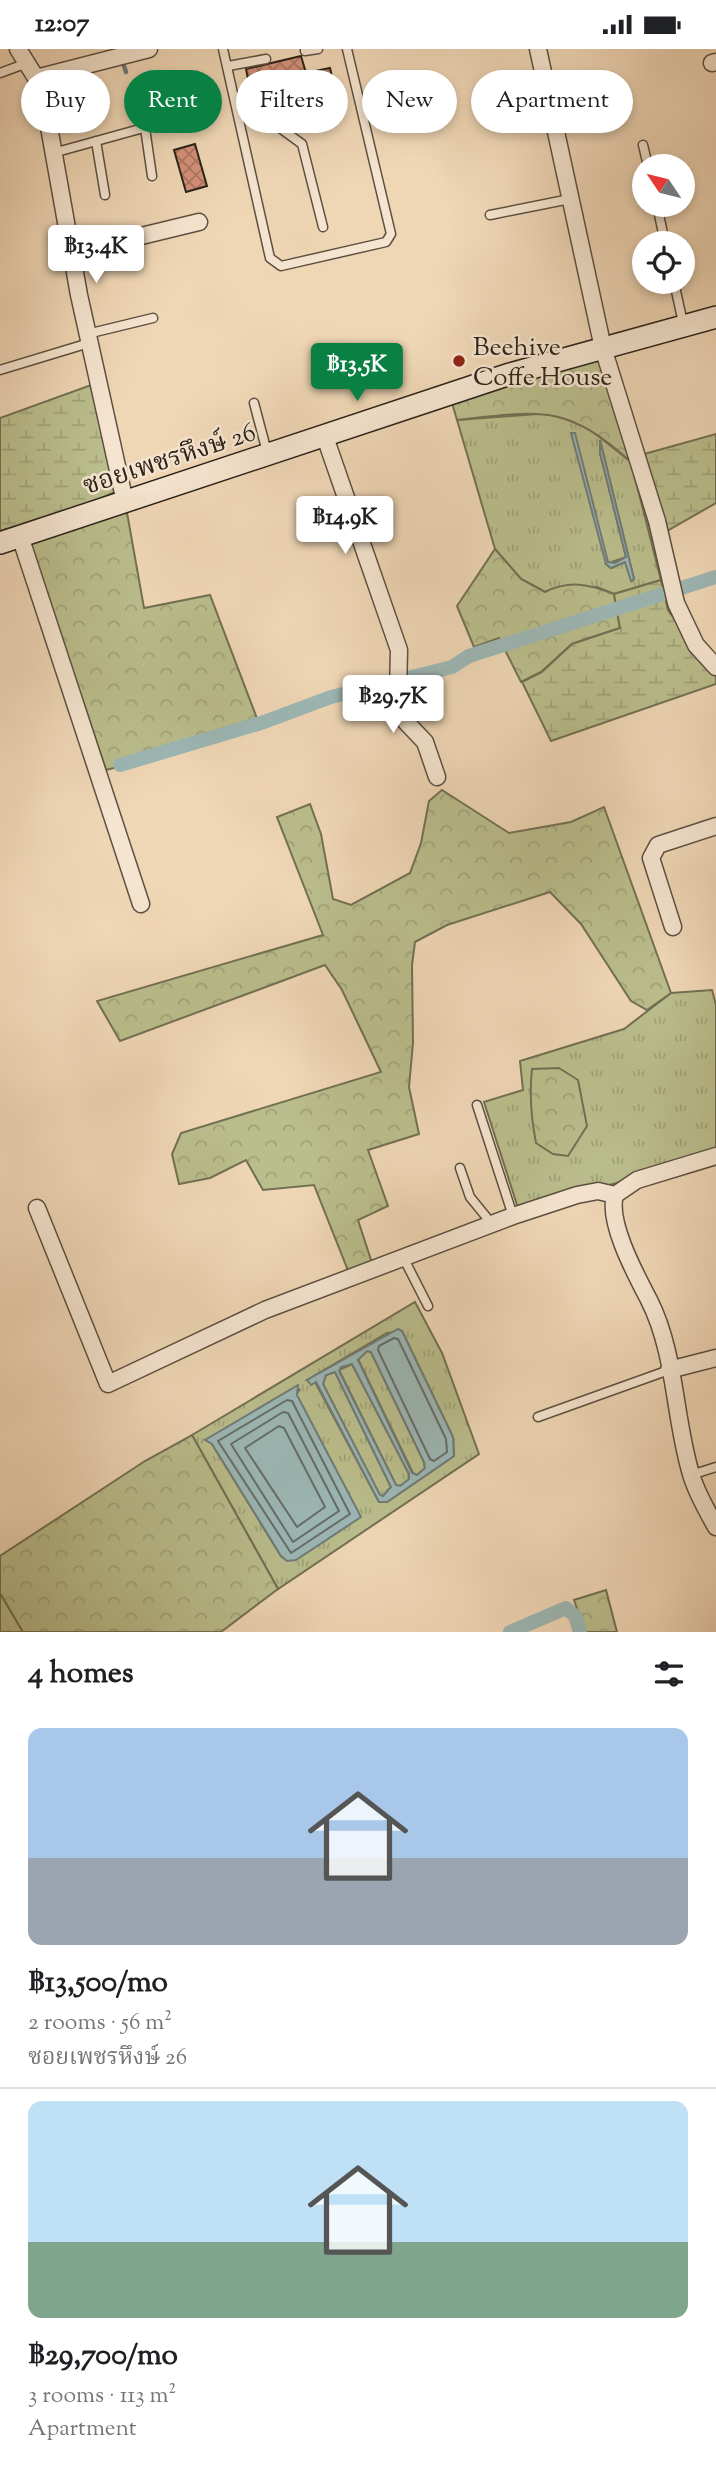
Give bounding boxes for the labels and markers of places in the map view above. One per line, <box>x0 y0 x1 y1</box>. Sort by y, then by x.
pin: ฿13.4K <box>39 225 153 285</box>
place label: Beehive Coffe House <box>473 330 612 397</box>
pin: ฿13.5K <box>300 343 414 403</box>
marker: Beehive Coffe House <box>451 353 467 369</box>
pin: ฿14.9K <box>288 497 402 556</box>
pin: ฿29.7K <box>336 675 450 735</box>

